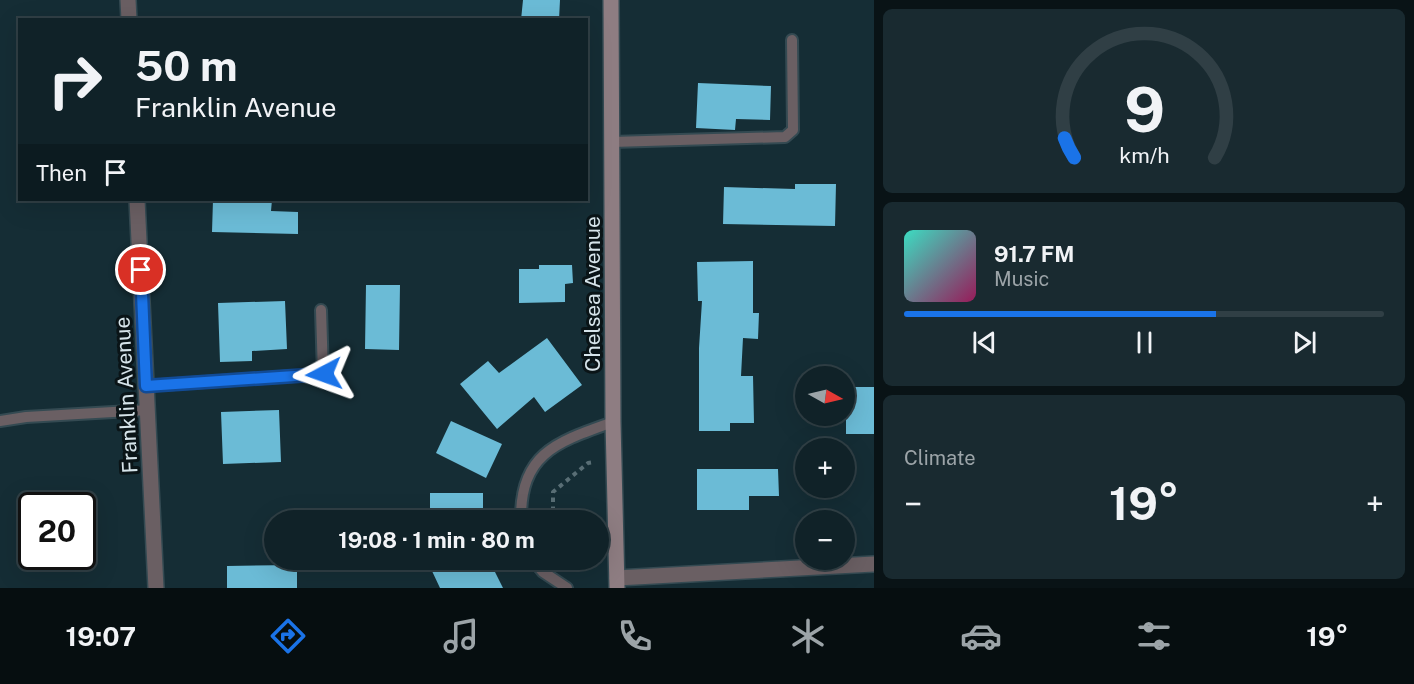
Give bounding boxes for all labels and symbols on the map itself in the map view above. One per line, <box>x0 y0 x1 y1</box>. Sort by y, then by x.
street label: Chelsea Avenue <box>580 216 605 372</box>
pin <box>115 244 166 295</box>
street label: Franklin Avenue <box>109 316 143 474</box>
position arrow <box>292 342 356 406</box>
north arrow <box>795 366 855 426</box>
speed limit sign: 20 <box>18 492 96 570</box>

